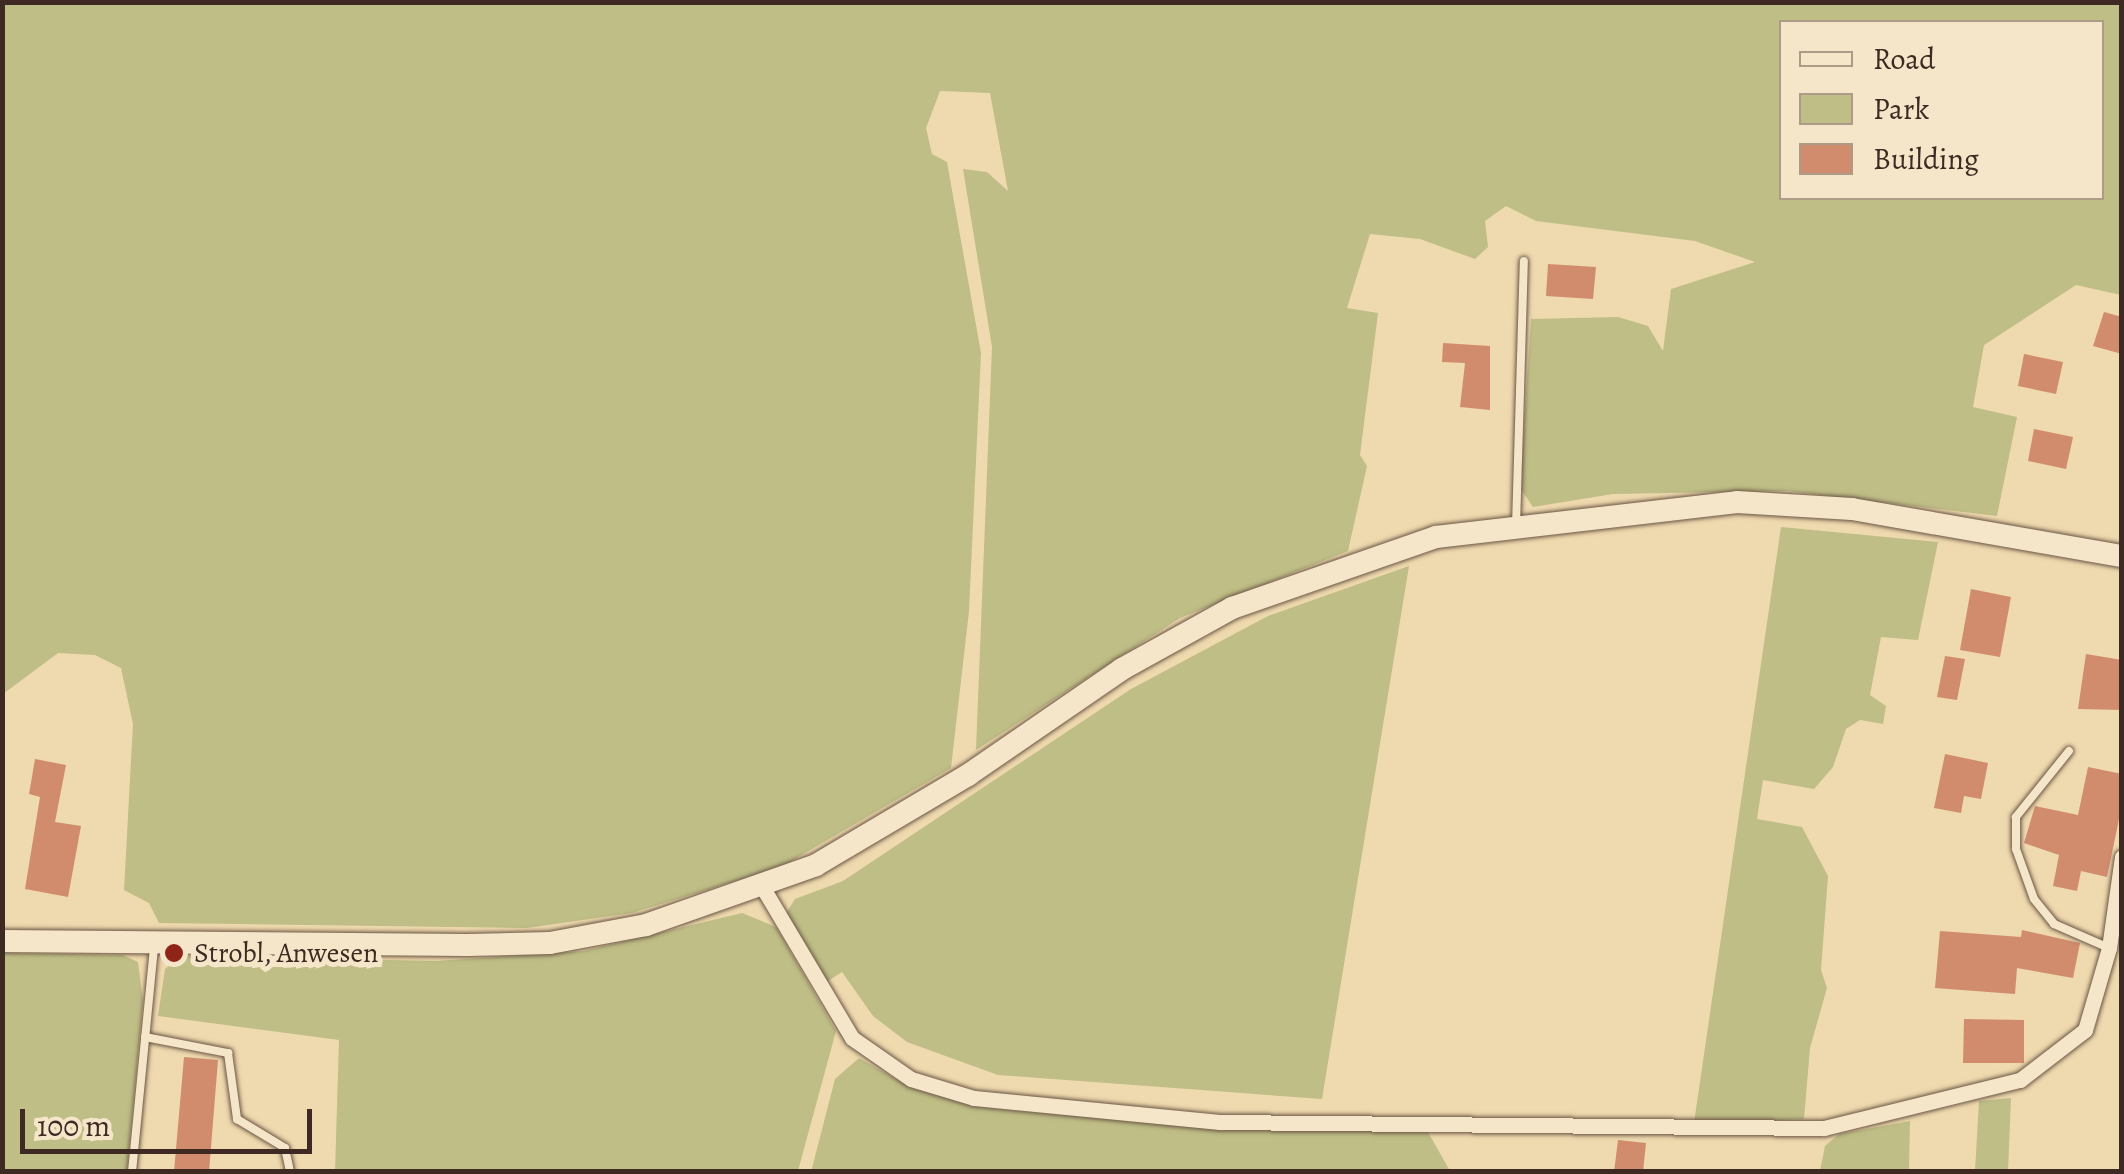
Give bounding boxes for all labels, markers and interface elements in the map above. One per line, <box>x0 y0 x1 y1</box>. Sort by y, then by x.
legend <box>1779 20 2104 200</box>
text: Road <box>1873 39 1935 79</box>
text: Park <box>1873 89 1929 129</box>
text: Building <box>1873 139 1979 179</box>
place label: Strobl, Anwesen <box>194 936 379 970</box>
marker: Strobl, Anwesen <box>163 942 185 964</box>
scale bar <box>25 1089 318 1151</box>
text: 100 m <box>37 1106 110 1146</box>

